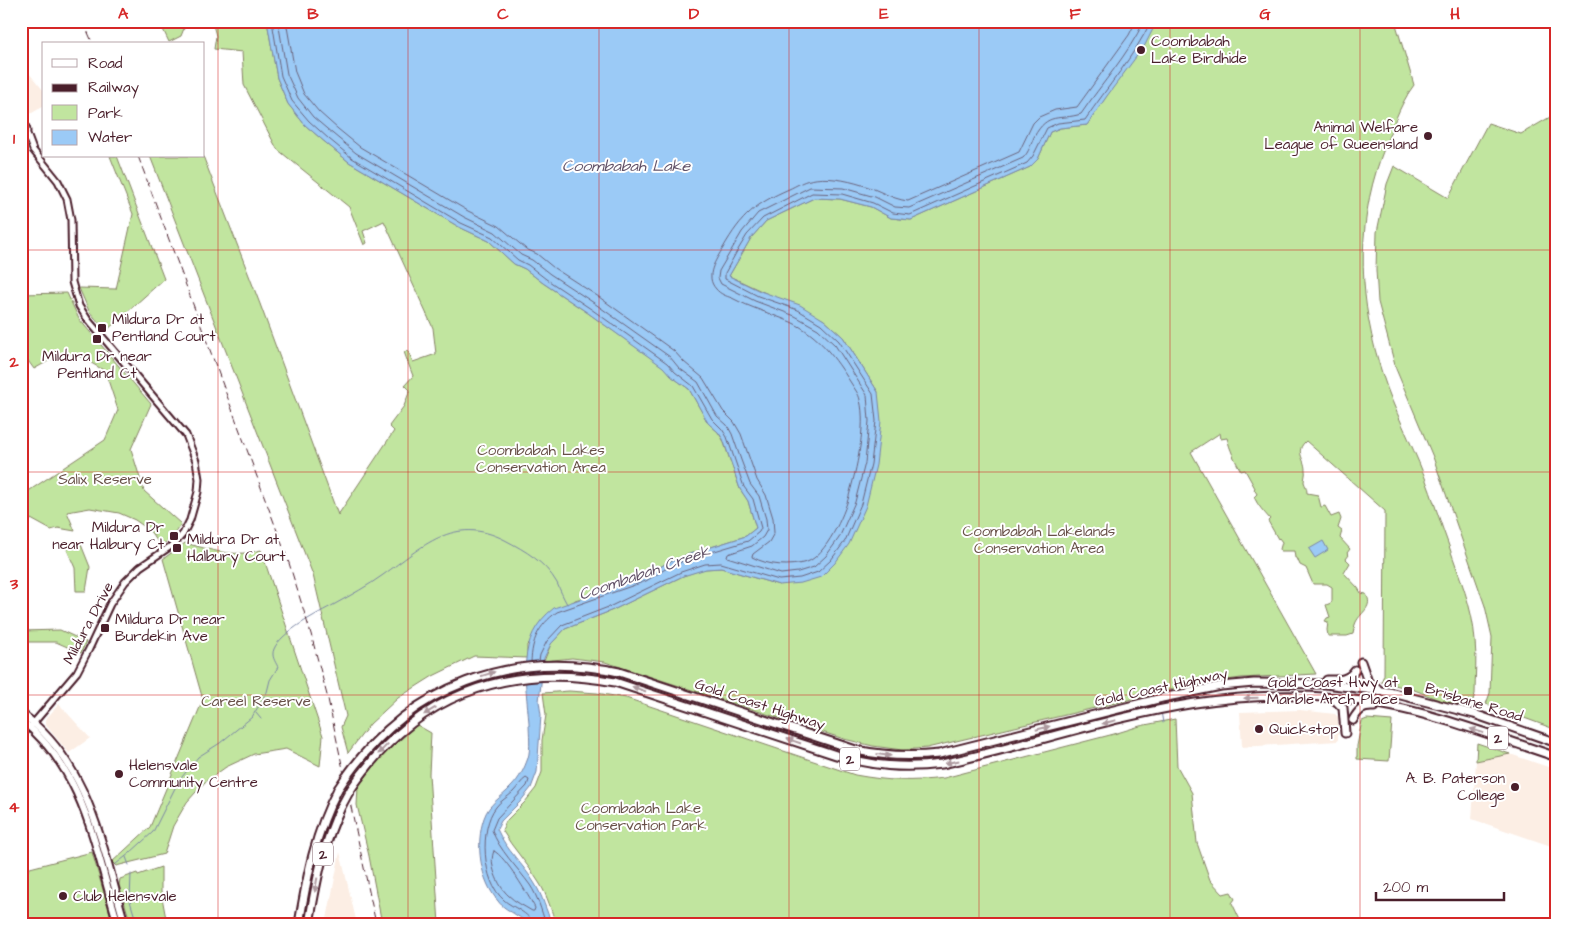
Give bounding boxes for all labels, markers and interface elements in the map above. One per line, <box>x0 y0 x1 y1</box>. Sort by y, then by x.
text: A <box>118 3 129 25</box>
text: B <box>307 3 319 25</box>
text: C <box>497 3 509 25</box>
text: D <box>689 3 700 25</box>
text: E <box>879 3 889 25</box>
text: F <box>1069 3 1081 25</box>
text: G <box>1259 3 1271 25</box>
text: H <box>1450 3 1460 25</box>
place label: Coombabah Lake Birdhide <box>1151 31 1247 69</box>
legend <box>42 42 205 158</box>
marker: Coombabah Lake Birdhide <box>1135 44 1147 56</box>
text: Road <box>88 53 123 74</box>
text: Railway <box>88 77 139 99</box>
text: Park <box>88 103 123 124</box>
place label: Animal Welfare League of Queensland <box>1264 117 1418 156</box>
text: Water <box>88 127 132 148</box>
text: 1 <box>13 128 16 150</box>
marker: Animal Welfare League of Queensland <box>1422 130 1434 142</box>
water label: Coombabah Lake <box>562 155 691 177</box>
place label: Mildura Dr at Pentland Court <box>112 309 215 347</box>
marker: Mildura Dr at Pentland Court <box>96 322 108 334</box>
marker: Mildura Dr near Pentland Ct <box>91 333 103 345</box>
place label: Mildura Dr near Pentland Ct <box>42 346 152 384</box>
text: 2 <box>8 351 19 373</box>
park label: Coombabah Lakes Conservation Area <box>476 440 606 478</box>
park label: Salix Reserve <box>58 469 152 490</box>
place label: Mildura Dr near Halbury Ct <box>52 517 164 556</box>
park label: Coombabah Lakelands Conservation Area <box>963 521 1116 559</box>
place label: Mildura Dr at Halbury Court <box>187 529 286 568</box>
marker: Mildura Dr near Halbury Ct <box>168 530 180 542</box>
water label: Coombabah Creek <box>576 540 714 606</box>
marker: Mildura Dr at Halbury Court <box>171 542 183 554</box>
text: 3 <box>9 573 19 595</box>
street label: Mildura Drive <box>58 578 119 668</box>
place label: Mildura Dr near Burdekin Ave <box>115 609 225 647</box>
marker: Mildura Dr near Burdekin Ave <box>99 622 111 634</box>
street label: Gold Coast Highway <box>1093 663 1230 713</box>
one-way arrow <box>480 670 495 678</box>
place label: Gold Coast Hwy at Marble Arch Place <box>1267 672 1398 710</box>
street label: Gold Coast Highway <box>692 674 828 736</box>
street label: Brisbane Road <box>1423 678 1525 727</box>
one-way arrow <box>632 685 647 693</box>
marker: Gold Coast Hwy at Marble Arch Place <box>1402 685 1414 697</box>
park label: Careel Reserve <box>201 691 311 712</box>
one-way arrow <box>1242 694 1258 702</box>
one-way arrow <box>423 706 436 715</box>
one-way arrow <box>1102 718 1117 726</box>
place label: Quickstop <box>1269 719 1339 740</box>
marker: Quickstop <box>1253 723 1265 735</box>
one-way arrow <box>1035 724 1050 732</box>
road number: 2 <box>1488 726 1508 750</box>
one-way arrow <box>1470 727 1485 734</box>
one-way arrow <box>786 737 801 744</box>
one-way arrow <box>377 742 389 754</box>
road number: 2 <box>840 748 860 771</box>
one-way arrow <box>876 751 892 759</box>
place label: Helensvale Community Centre <box>129 755 258 794</box>
one-way arrow <box>944 758 959 766</box>
marker: Helensvale Community Centre <box>113 768 125 780</box>
place label: A. B. Paterson College <box>1405 768 1505 807</box>
marker: A. B. Paterson College <box>1509 781 1521 793</box>
text: 4 <box>9 796 20 818</box>
park label: Coombabah Lake Conservation Park <box>576 798 706 836</box>
road number: 2 <box>313 842 333 866</box>
scale bar <box>1376 870 1503 902</box>
one-way arrow <box>312 877 320 893</box>
text: 200 m <box>1383 877 1429 898</box>
place label: Club Helensvale <box>73 886 177 907</box>
marker: Club Helensvale <box>57 890 69 902</box>

